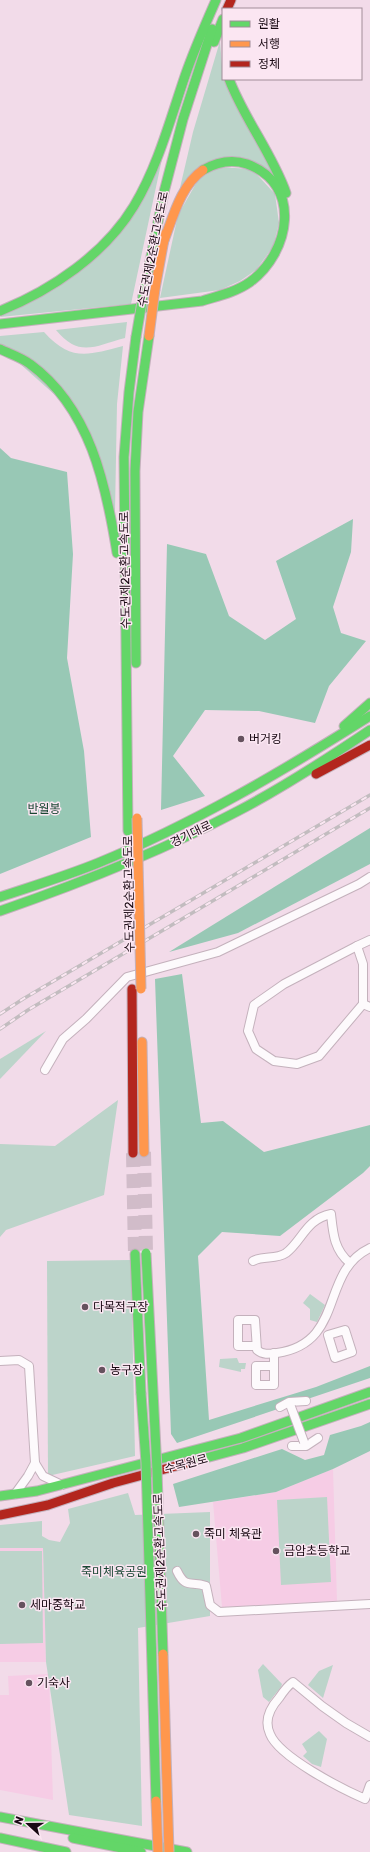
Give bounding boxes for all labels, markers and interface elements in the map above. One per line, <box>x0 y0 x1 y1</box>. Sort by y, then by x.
legend <box>222 8 362 80</box>
text: 원활 <box>258 17 280 31</box>
text: 서행 <box>258 37 280 51</box>
text: 정체 <box>258 57 280 71</box>
street label: 수도권제2순환고속도로 <box>135 190 171 308</box>
street label: 수도권제2순환고속도로 <box>117 511 133 629</box>
place label: 버거킹 <box>249 732 282 746</box>
marker: 버거킹 <box>236 734 246 744</box>
park label: 반월봉 <box>27 802 61 816</box>
street label: 경기대로 <box>168 818 214 850</box>
street label: 수도권제2순환고속도로 <box>121 835 137 953</box>
place label: 다목적구장 <box>93 1300 148 1314</box>
marker: 다목적구장 <box>80 1302 90 1312</box>
place label: 농구장 <box>110 1363 143 1377</box>
marker: 농구장 <box>97 1365 107 1375</box>
street label: 수목원로 <box>163 1452 209 1476</box>
street label: 수도권제2순환고속도로 <box>151 1493 169 1611</box>
place label: 죽미 체육관 <box>204 1527 262 1541</box>
marker: 죽미 체육관 <box>191 1529 201 1539</box>
place label: 금암초등학교 <box>284 1544 350 1558</box>
marker: 금암초등학교 <box>271 1546 281 1556</box>
park label: 죽미체육공원 <box>81 1565 147 1579</box>
place label: 세마중학교 <box>30 1598 85 1612</box>
marker: 세마중학교 <box>17 1600 27 1610</box>
place label: 기숙사 <box>37 1676 70 1690</box>
marker: 기숙사 <box>24 1678 34 1688</box>
north arrow <box>8 1804 48 1844</box>
text: N <box>12 1814 27 1827</box>

